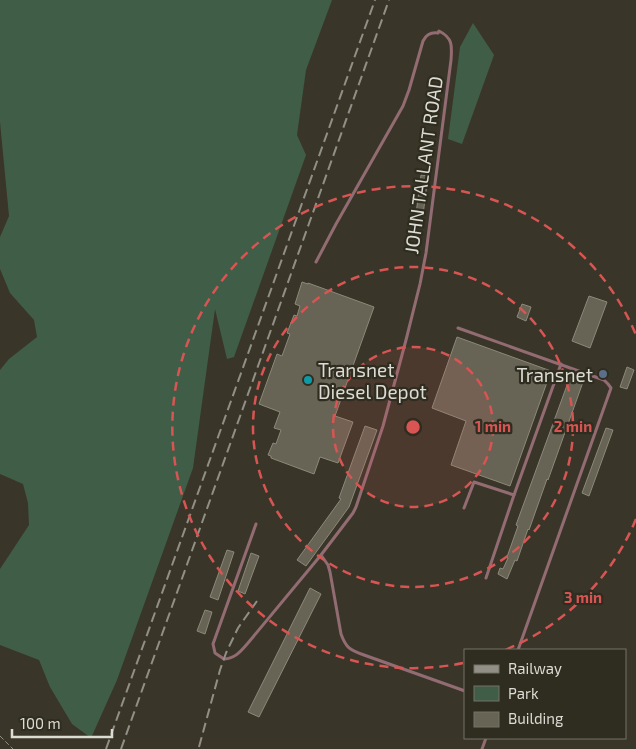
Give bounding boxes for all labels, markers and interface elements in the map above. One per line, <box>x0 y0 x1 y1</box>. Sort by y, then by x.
street label: JOHN TALLANT ROAD <box>399 75 447 255</box>
place label: Transnet Diesel Depot <box>318 358 427 403</box>
place label: Transnet <box>517 363 593 386</box>
marker: Transnet <box>597 368 609 380</box>
marker: Transnet Diesel Depot <box>302 374 314 386</box>
text: 1 min <box>475 417 511 435</box>
text: 2 min <box>554 417 592 435</box>
centre of rings <box>404 418 422 436</box>
text: 3 min <box>564 588 602 606</box>
legend <box>464 649 626 739</box>
text: Railway <box>508 659 562 677</box>
text: Park <box>508 684 539 702</box>
scale bar <box>12 706 112 738</box>
text: Building <box>508 709 564 727</box>
text: 100 m <box>20 714 61 732</box>

